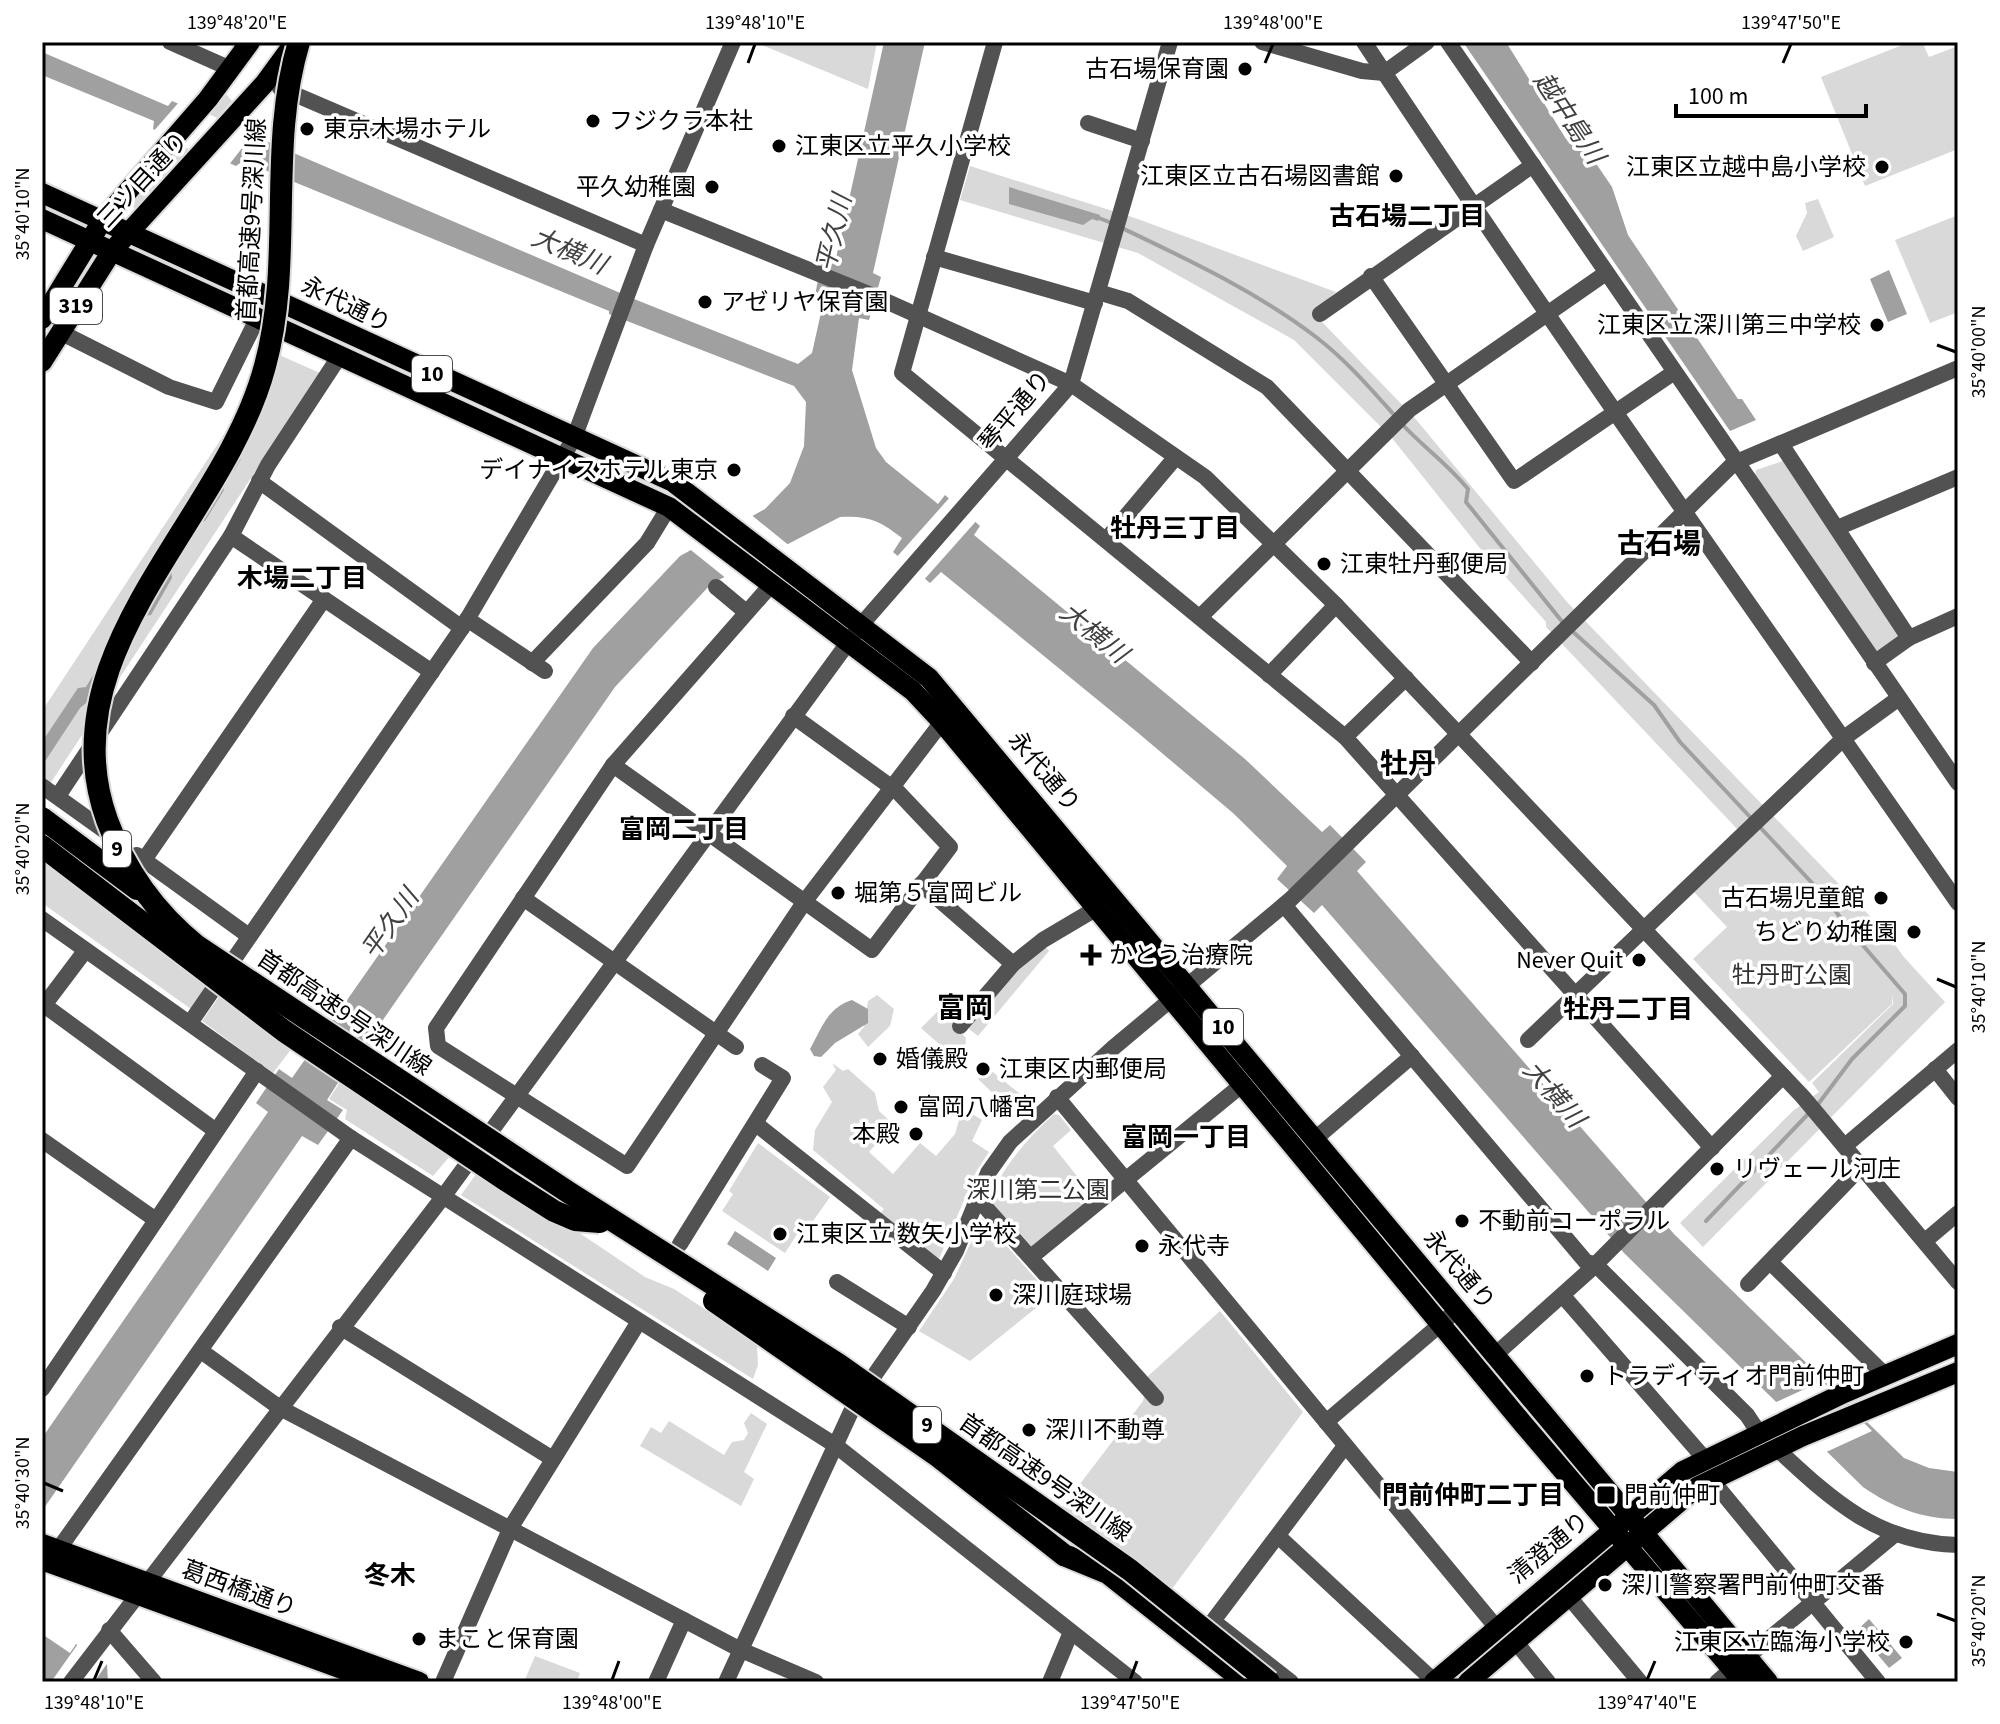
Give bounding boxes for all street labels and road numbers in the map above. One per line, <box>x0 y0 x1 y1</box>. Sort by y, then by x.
street label: 首都高速9号深川線 <box>229 117 275 323</box>
street label: 三ツ目通り <box>89 124 197 236</box>
street label: 永代通り <box>295 268 397 342</box>
road number: 319 <box>50 288 102 324</box>
road number: 10 <box>412 356 452 392</box>
street label: 琴平通り <box>971 363 1059 459</box>
street label: 永代通り <box>1000 724 1088 820</box>
road number: 9 <box>103 831 131 867</box>
street label: 首都高速9号深川線 <box>250 941 438 1085</box>
road number: 10 <box>1203 1009 1243 1045</box>
street label: 永代通り <box>1415 1222 1503 1318</box>
street label: 首都高速9号深川線 <box>951 1405 1139 1551</box>
road number: 9 <box>913 1407 941 1443</box>
street label: 清澄通り <box>1501 1504 1597 1592</box>
street label: 葛西橋通り <box>177 1552 301 1626</box>

